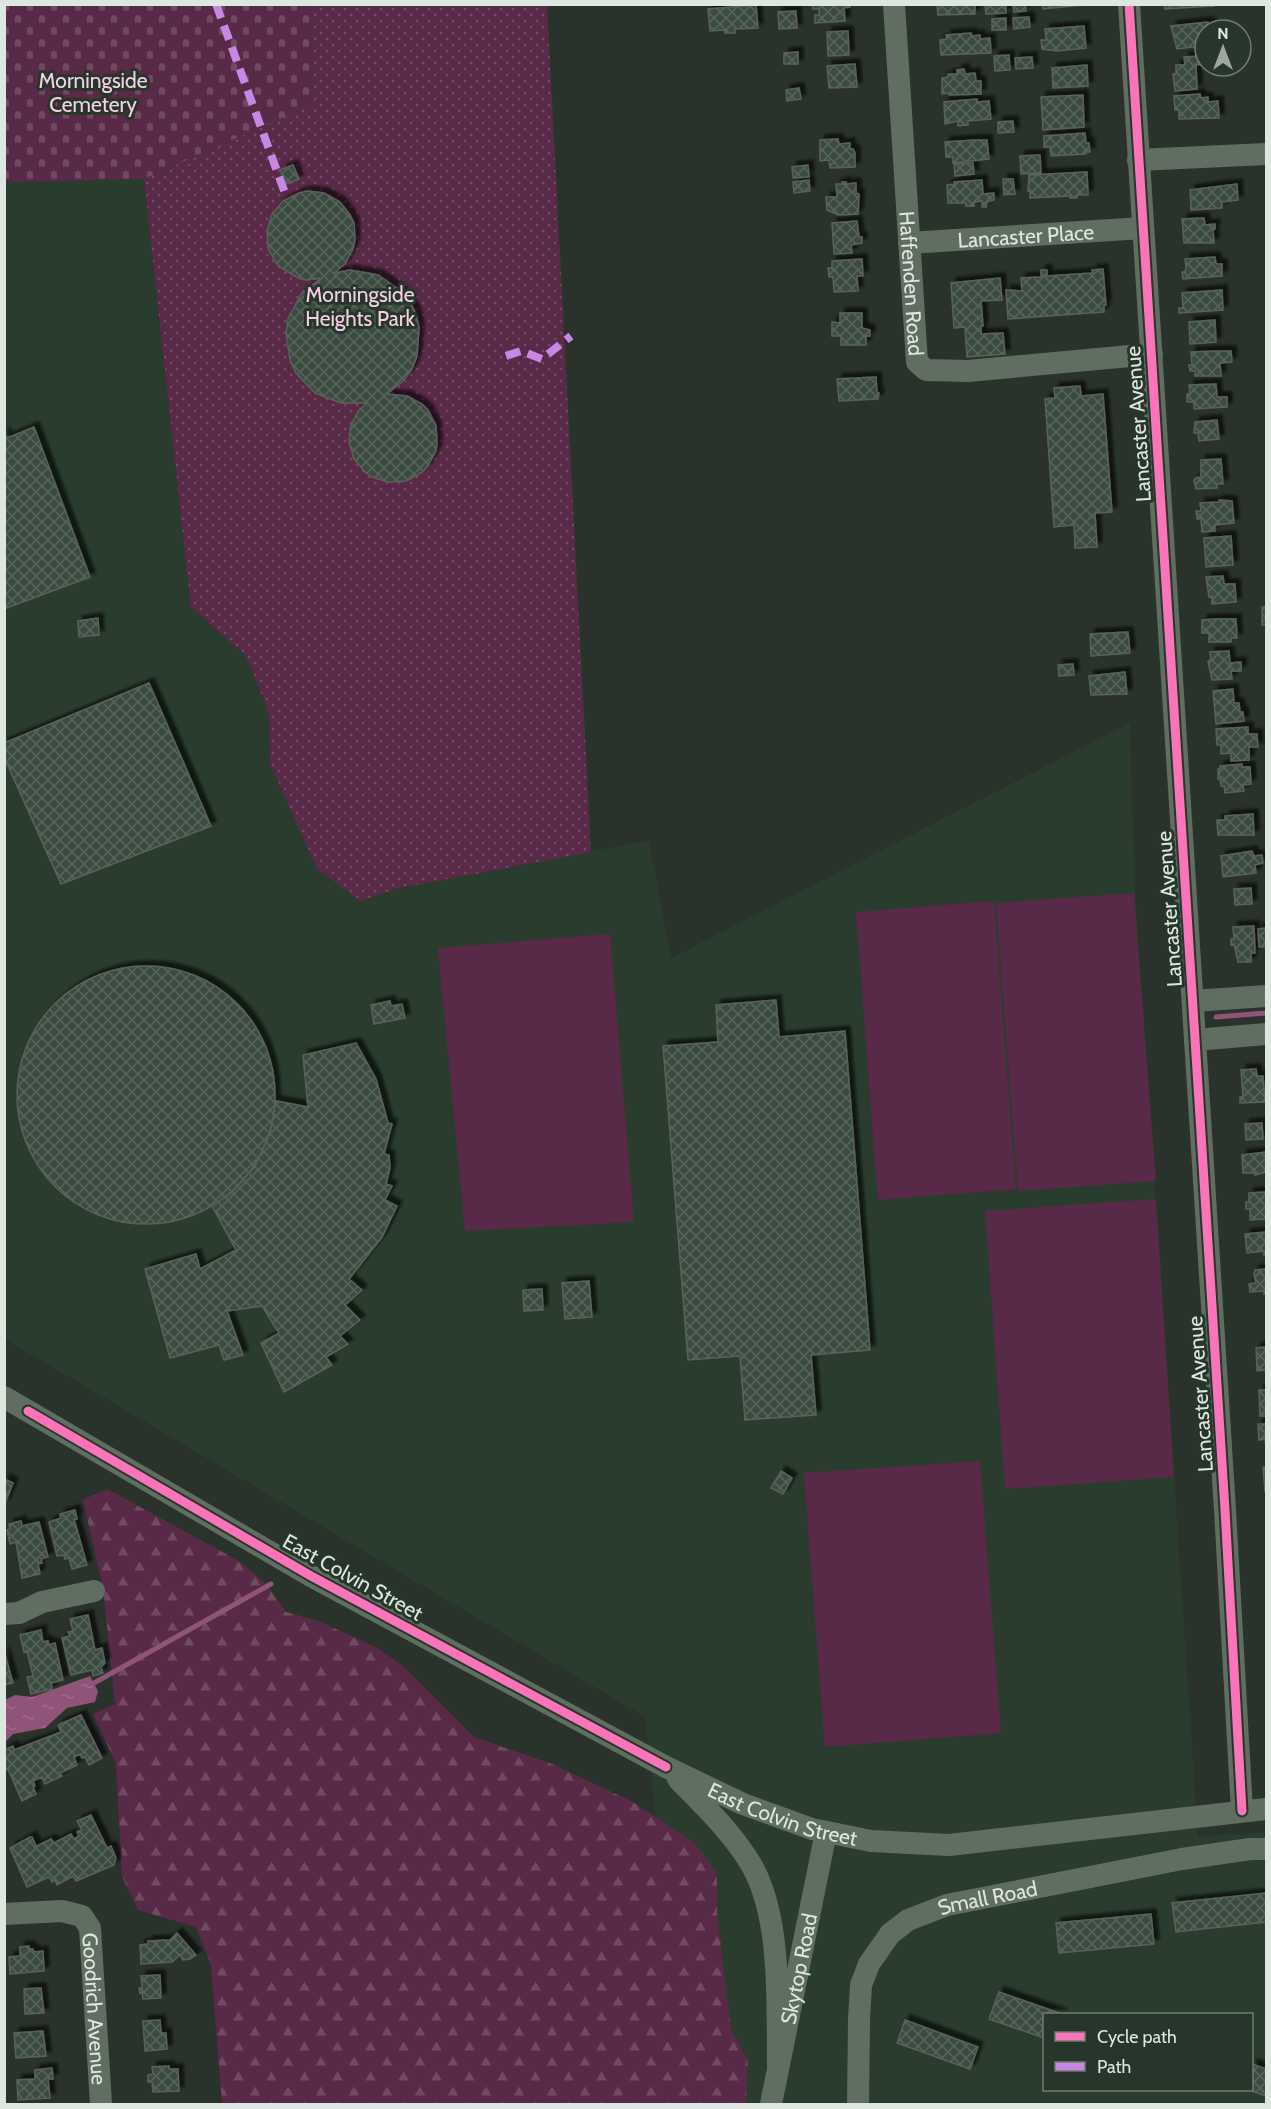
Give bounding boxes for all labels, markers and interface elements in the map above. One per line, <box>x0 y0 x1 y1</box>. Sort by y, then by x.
north arrow <box>1193 18 1253 78</box>
text: N <box>1217 24 1229 43</box>
park label: Morningside Cemetery <box>39 68 148 117</box>
street label: Haffenden Road <box>895 210 929 357</box>
street label: Lancaster Place <box>957 219 1095 252</box>
park label: Morningside Heights Park <box>305 282 415 331</box>
street label: Lancaster Avenue <box>1120 345 1156 503</box>
street label: Lancaster Avenue <box>1151 830 1187 988</box>
street label: Lancaster Avenue <box>1182 1315 1218 1473</box>
street label: East Colvin Street <box>279 1528 427 1626</box>
street label: East Colvin Street <box>704 1777 860 1850</box>
street label: Small Road <box>934 1875 1039 1920</box>
street label: Skytop Road <box>775 1911 822 2026</box>
street label: Goodrich Avenue <box>78 1932 112 2086</box>
legend <box>1043 2013 1253 2091</box>
text: Cycle path <box>1097 2026 1177 2048</box>
text: Path <box>1097 2056 1131 2078</box>

